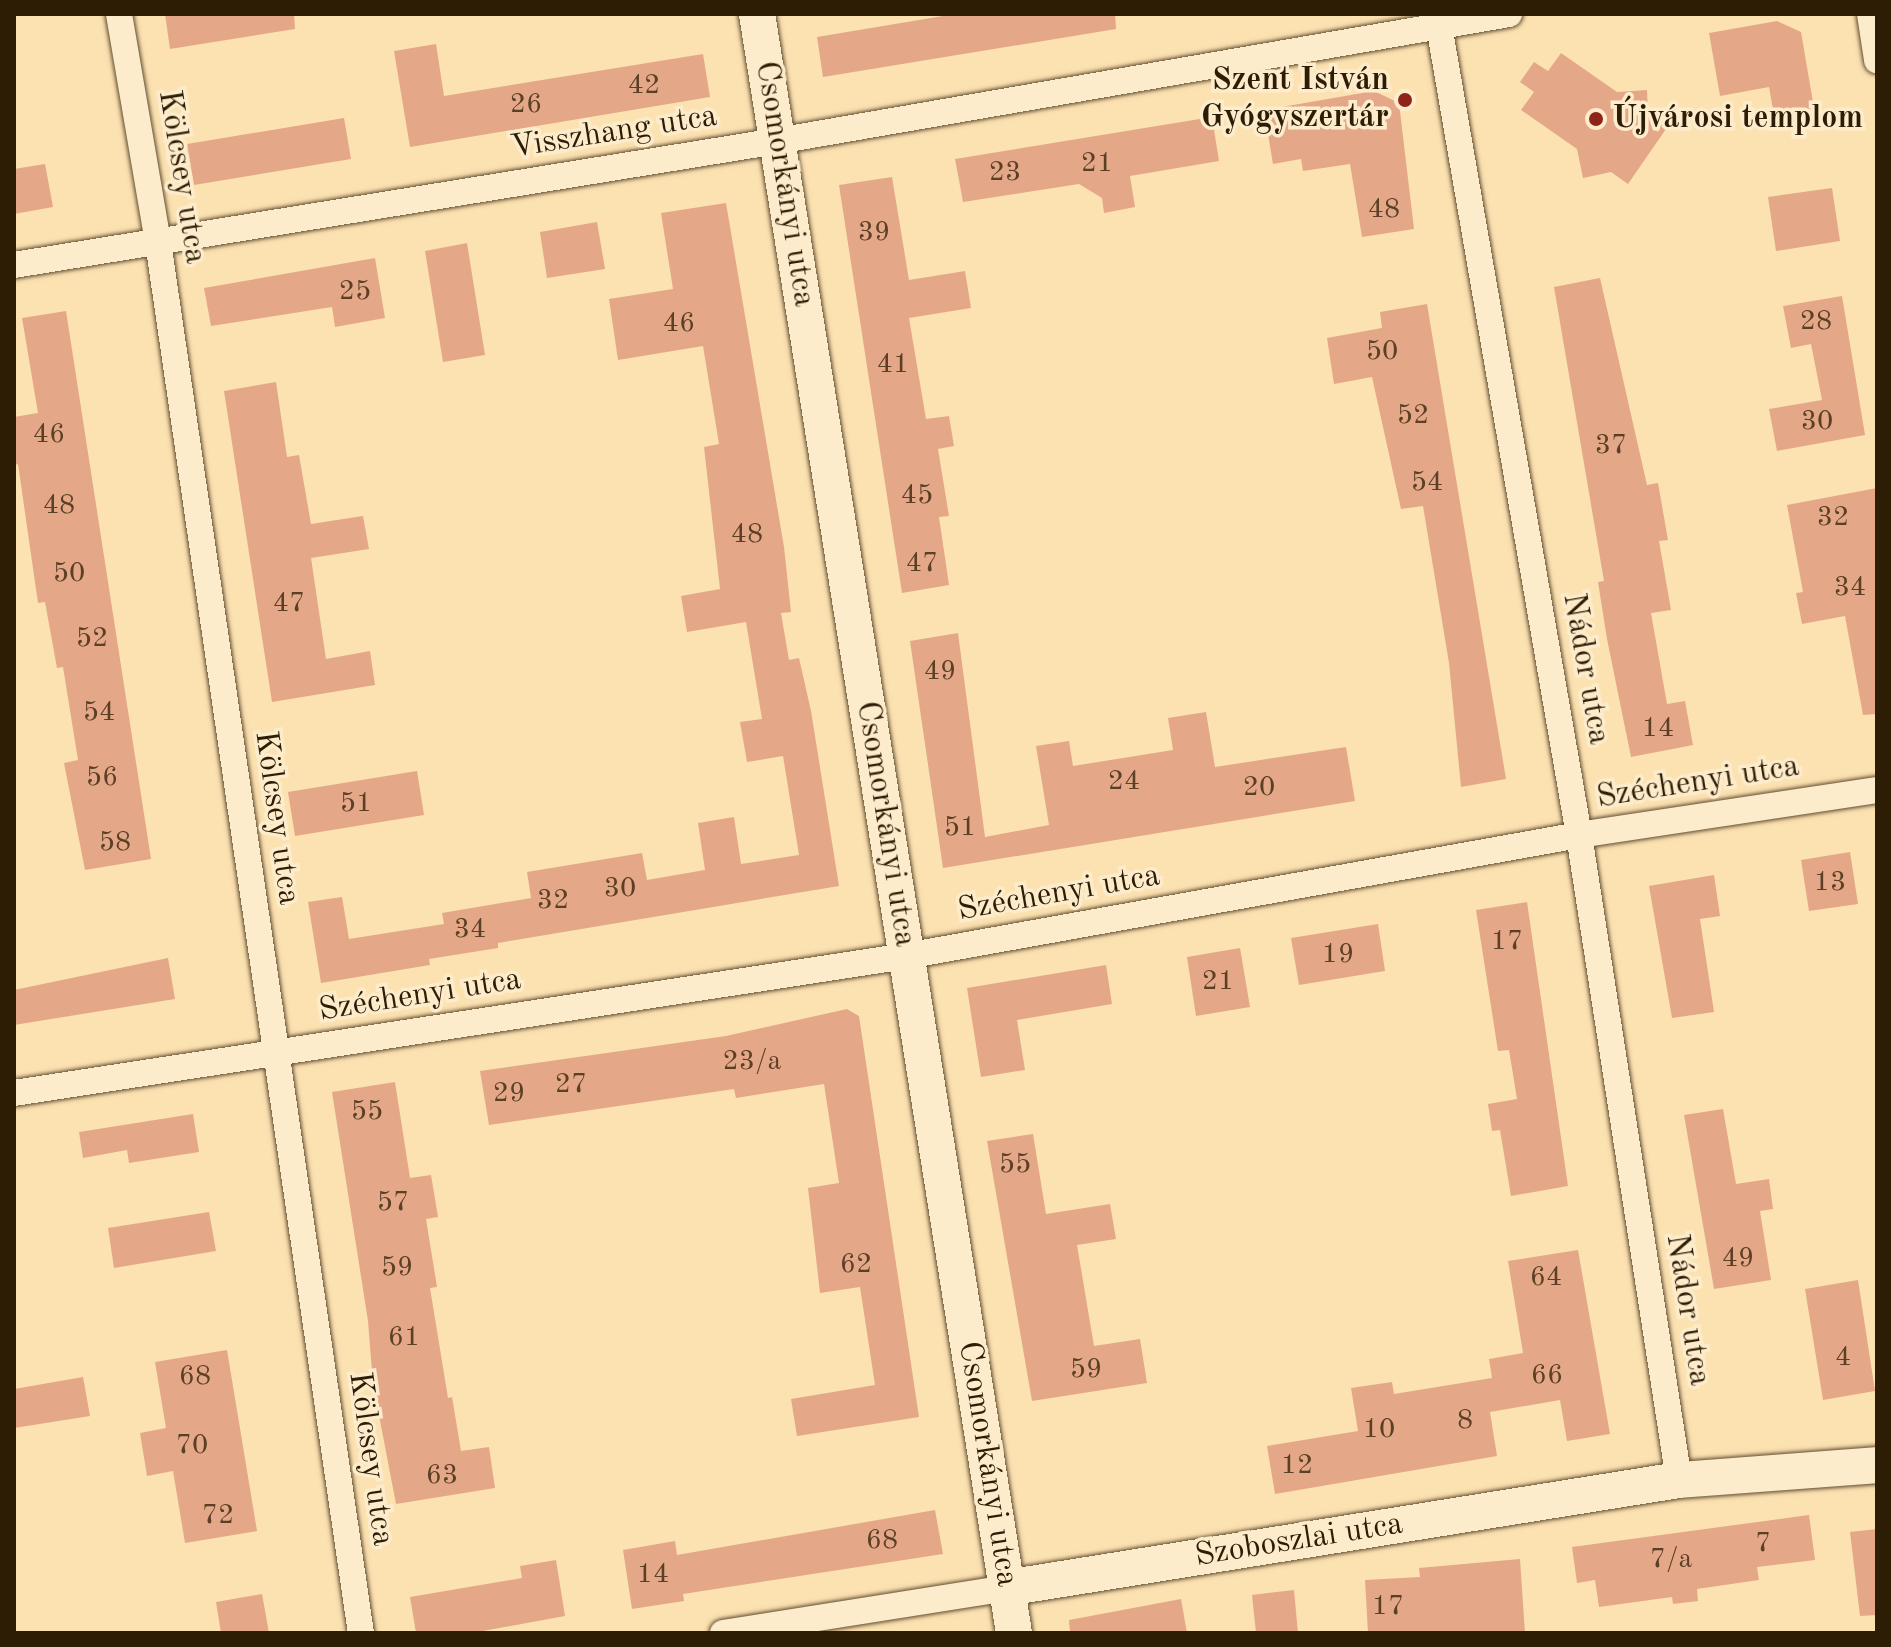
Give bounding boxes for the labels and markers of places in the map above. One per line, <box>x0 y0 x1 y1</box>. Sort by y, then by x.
place label: Szent István Gyógyszertár <box>1201 63 1389 138</box>
marker: Szent István Gyógyszertár <box>1396 91 1414 109</box>
place label: Újvárosi templom <box>1612 100 1863 138</box>
marker: Újvárosi templom <box>1587 110 1605 128</box>

